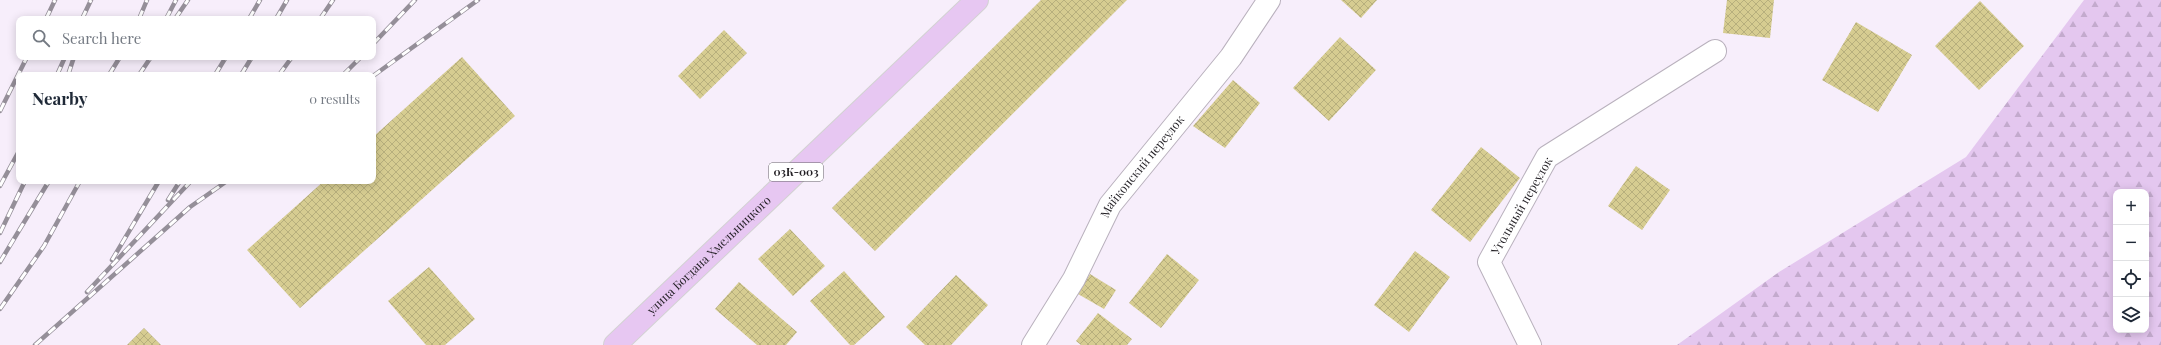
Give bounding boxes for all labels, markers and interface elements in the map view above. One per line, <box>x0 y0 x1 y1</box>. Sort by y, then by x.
search box <box>16 16 376 60</box>
icon: search <box>30 27 52 49</box>
text: Search here <box>62 28 141 48</box>
text: Nearby <box>32 87 87 109</box>
text: 0 results <box>309 90 360 107</box>
street label: Майкопский переулок <box>1096 111 1187 220</box>
street label: Угольный переулок <box>1486 154 1556 258</box>
road number: 03К-003 <box>769 163 823 181</box>
map controls <box>2113 189 2149 333</box>
button: + <box>2113 189 2149 225</box>
street label: улица Богдана Хмельницкого <box>642 191 774 318</box>
button: − <box>2113 225 2149 261</box>
button: locate <box>2113 261 2149 297</box>
button: layers <box>2113 297 2149 333</box>

